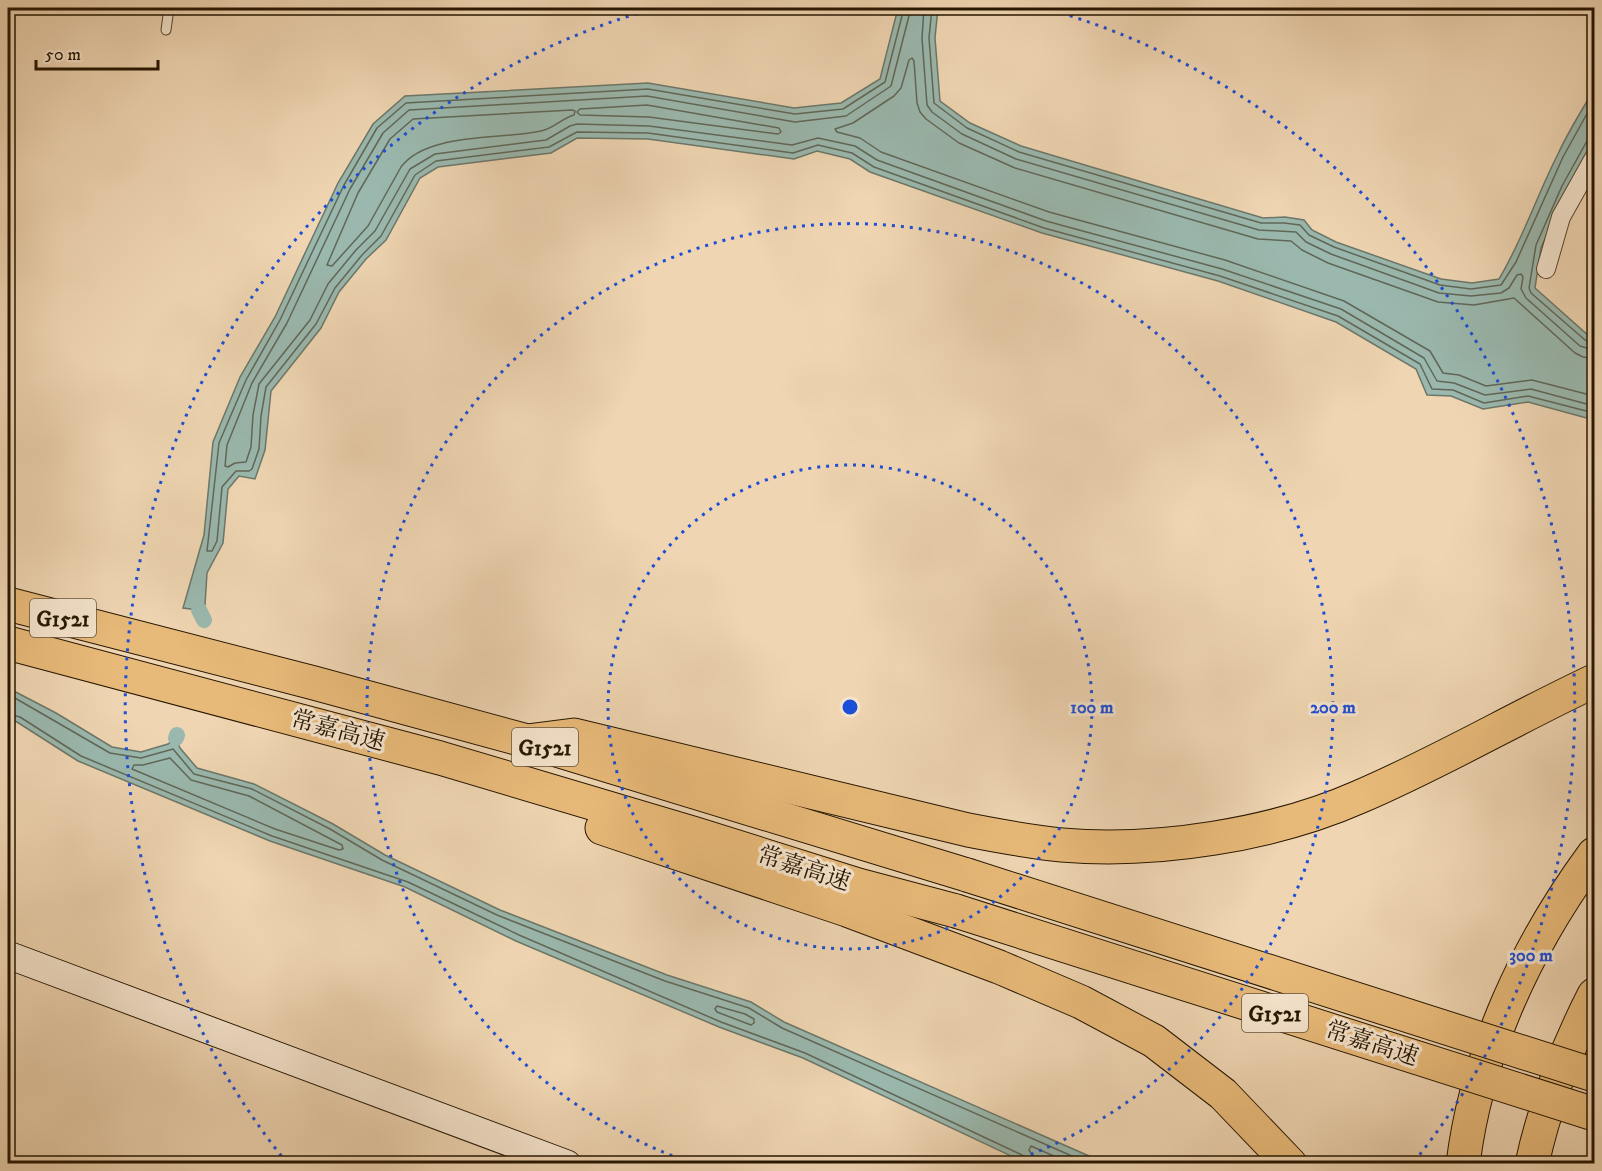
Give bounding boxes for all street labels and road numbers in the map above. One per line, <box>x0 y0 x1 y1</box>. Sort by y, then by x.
road number: G1521 <box>30 599 96 637</box>
street label: 常嘉高速 <box>287 704 388 758</box>
road number: G1521 <box>512 728 578 766</box>
street label: 常嘉高速 <box>753 840 854 898</box>
road number: G1521 <box>1242 994 1308 1032</box>
street label: 常嘉高速 <box>1321 1015 1422 1073</box>

